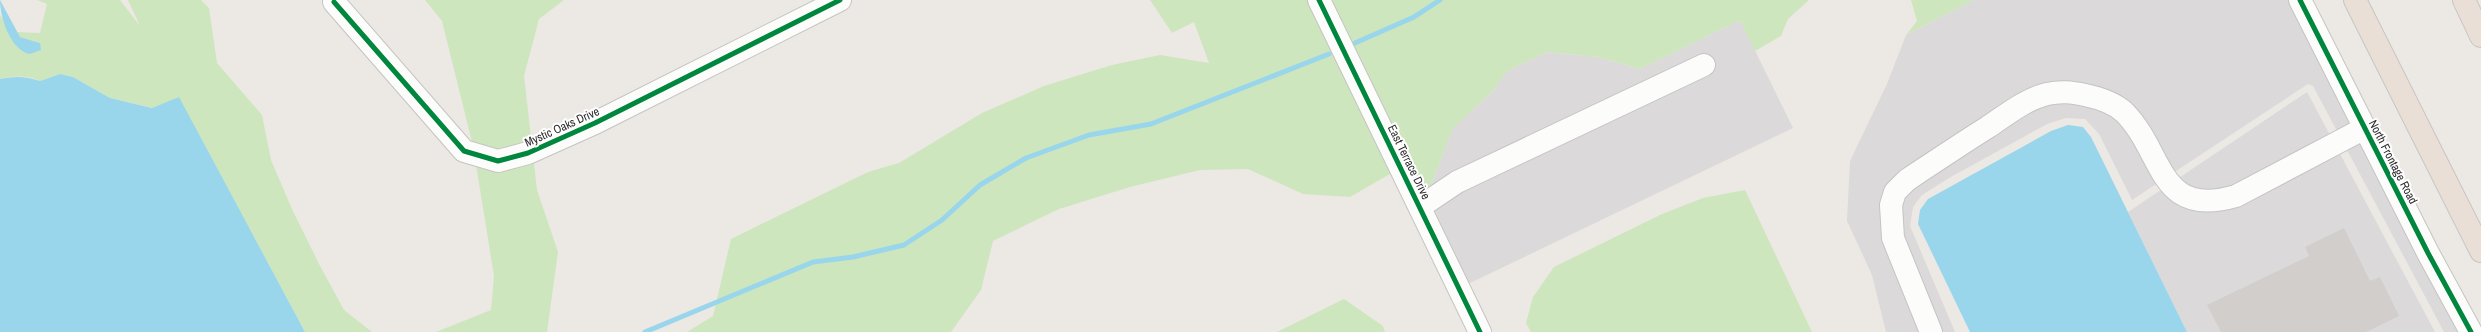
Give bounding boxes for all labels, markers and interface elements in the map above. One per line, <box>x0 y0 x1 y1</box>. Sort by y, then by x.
street label: Mystic Oaks Drive <box>522 103 602 151</box>
street label: North Frontage Road <box>2365 117 2421 207</box>
street label: East Terrace Drive <box>1384 122 1434 202</box>

